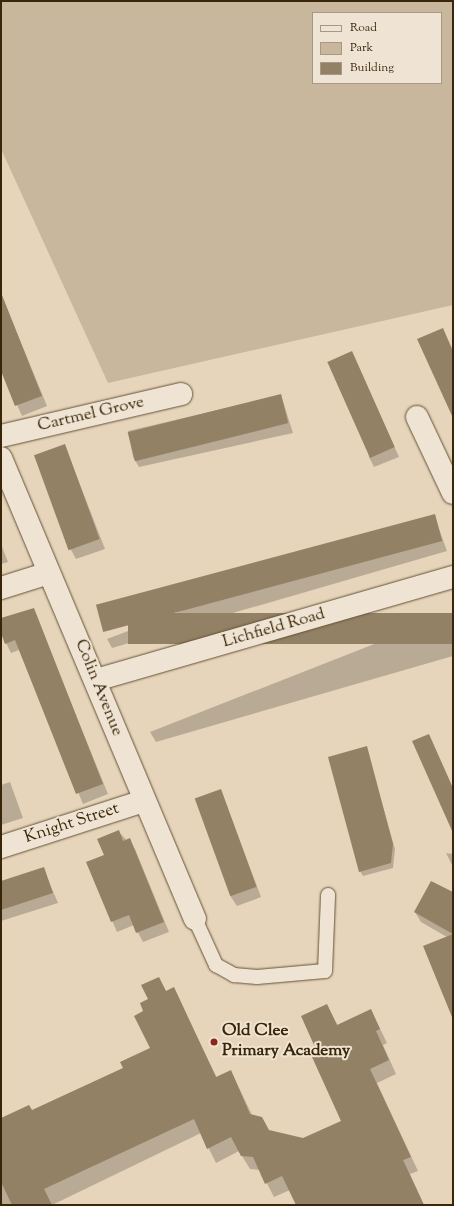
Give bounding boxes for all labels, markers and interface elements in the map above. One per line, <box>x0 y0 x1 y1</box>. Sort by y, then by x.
legend <box>312 12 442 84</box>
text: Road <box>350 19 377 37</box>
text: Park <box>350 39 373 57</box>
text: Building <box>350 59 394 77</box>
street label: Cartmel Grove <box>36 393 146 437</box>
street label: Lichfield Road <box>220 605 328 653</box>
street label: Colin Avenue <box>69 637 127 739</box>
street label: Knight Street <box>22 799 122 849</box>
place label: Old Clee Primary Academy <box>222 1022 350 1062</box>
marker: Old Clee Primary Academy <box>209 1037 219 1047</box>

